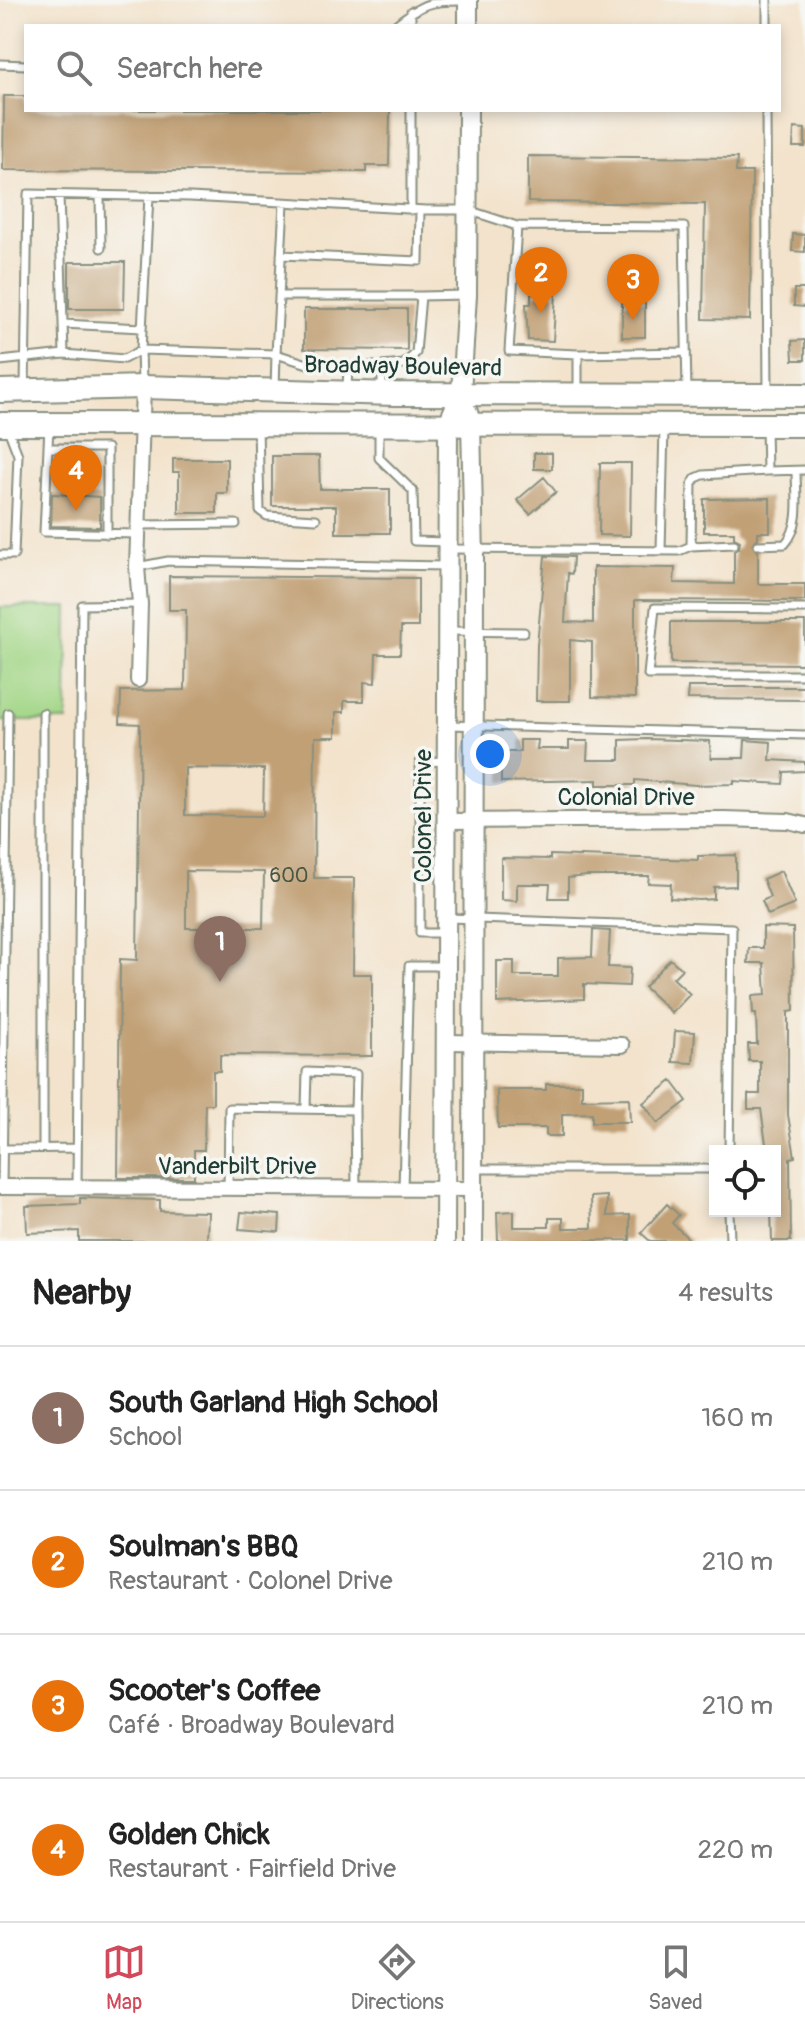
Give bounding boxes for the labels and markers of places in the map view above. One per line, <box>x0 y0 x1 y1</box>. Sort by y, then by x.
pin: 2 <box>515 247 567 313</box>
pin: 3 <box>607 254 659 320</box>
pin: 4 <box>50 445 102 511</box>
pin: 1 <box>194 916 246 982</box>

